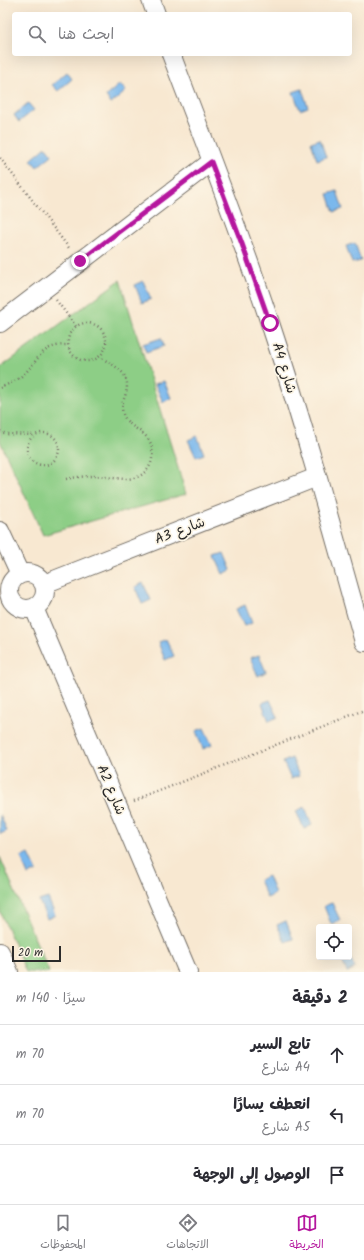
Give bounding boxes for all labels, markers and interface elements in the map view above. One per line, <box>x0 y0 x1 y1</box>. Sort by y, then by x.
search box <box>12 12 352 56</box>
icon: search <box>26 23 48 45</box>
text: ابحث هنا <box>58 23 114 47</box>
route end <box>71 252 89 270</box>
route start <box>261 314 279 332</box>
street label: A4 شارع <box>266 340 302 396</box>
street label: A3 شارع <box>152 511 208 551</box>
street label: A2 شارع <box>91 762 131 818</box>
map controls <box>316 924 352 960</box>
button: locate <box>316 924 352 960</box>
scale bar <box>12 944 61 963</box>
text: 20 m <box>18 944 43 962</box>
text: 2 دقيقة <box>292 985 348 1012</box>
text: سيرًا · 140 m <box>16 988 85 1009</box>
text: تابع السير <box>251 1033 310 1057</box>
text: 70 m <box>16 1044 44 1065</box>
icon: ahead <box>326 1044 348 1066</box>
text: A4 شارع <box>262 1057 310 1078</box>
text: انعطف يسارًا <box>233 1093 310 1117</box>
text: 70 m <box>16 1104 44 1125</box>
icon: left <box>326 1104 348 1126</box>
text: A5 شارع <box>262 1117 310 1138</box>
text: الوصول إلى الوجهة <box>193 1163 310 1187</box>
icon: arrive <box>326 1164 348 1186</box>
tab: المحفوظات <box>40 1212 86 1254</box>
tab: الاتجاهات <box>166 1212 209 1254</box>
tab: الخريطة <box>289 1212 324 1254</box>

